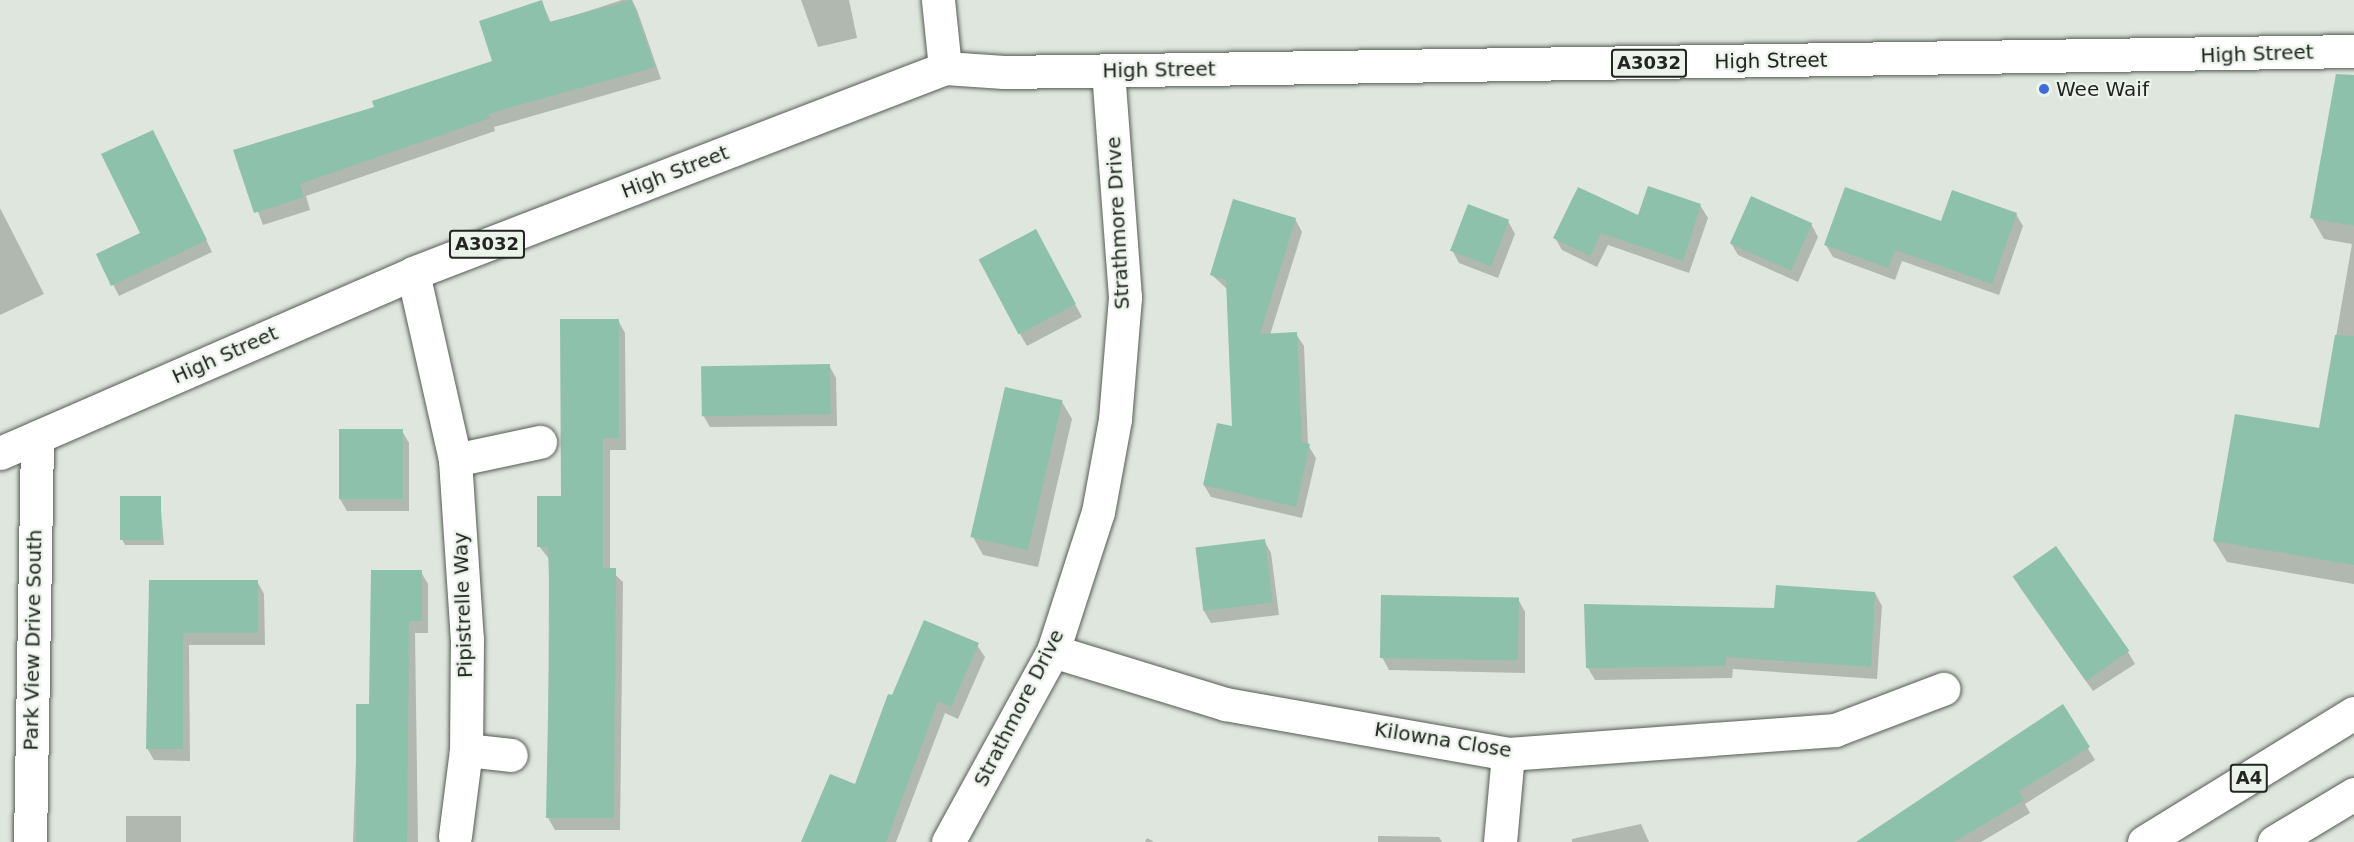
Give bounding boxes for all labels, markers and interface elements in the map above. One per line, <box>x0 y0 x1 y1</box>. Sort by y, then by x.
street label: High Street <box>2200 40 2314 68</box>
road number: A3032 <box>1610 48 1688 78</box>
street label: High Street <box>1714 48 1828 74</box>
street label: High Street <box>1102 57 1216 83</box>
place label: Wee Waif <box>2056 77 2149 101</box>
marker: Wee Waif <box>2037 82 2051 96</box>
street label: Strathmore Drive <box>1101 136 1135 310</box>
street label: High Street <box>618 141 732 203</box>
road number: A3032 <box>448 229 526 259</box>
street label: High Street <box>168 321 282 389</box>
street label: Park View Drive South <box>19 529 47 751</box>
street label: Pipistrelle Way <box>448 532 478 678</box>
street label: Strathmore Drive <box>969 625 1069 791</box>
street label: Kilowna Close <box>1373 717 1513 763</box>
road number: A4 <box>2230 763 2268 793</box>

